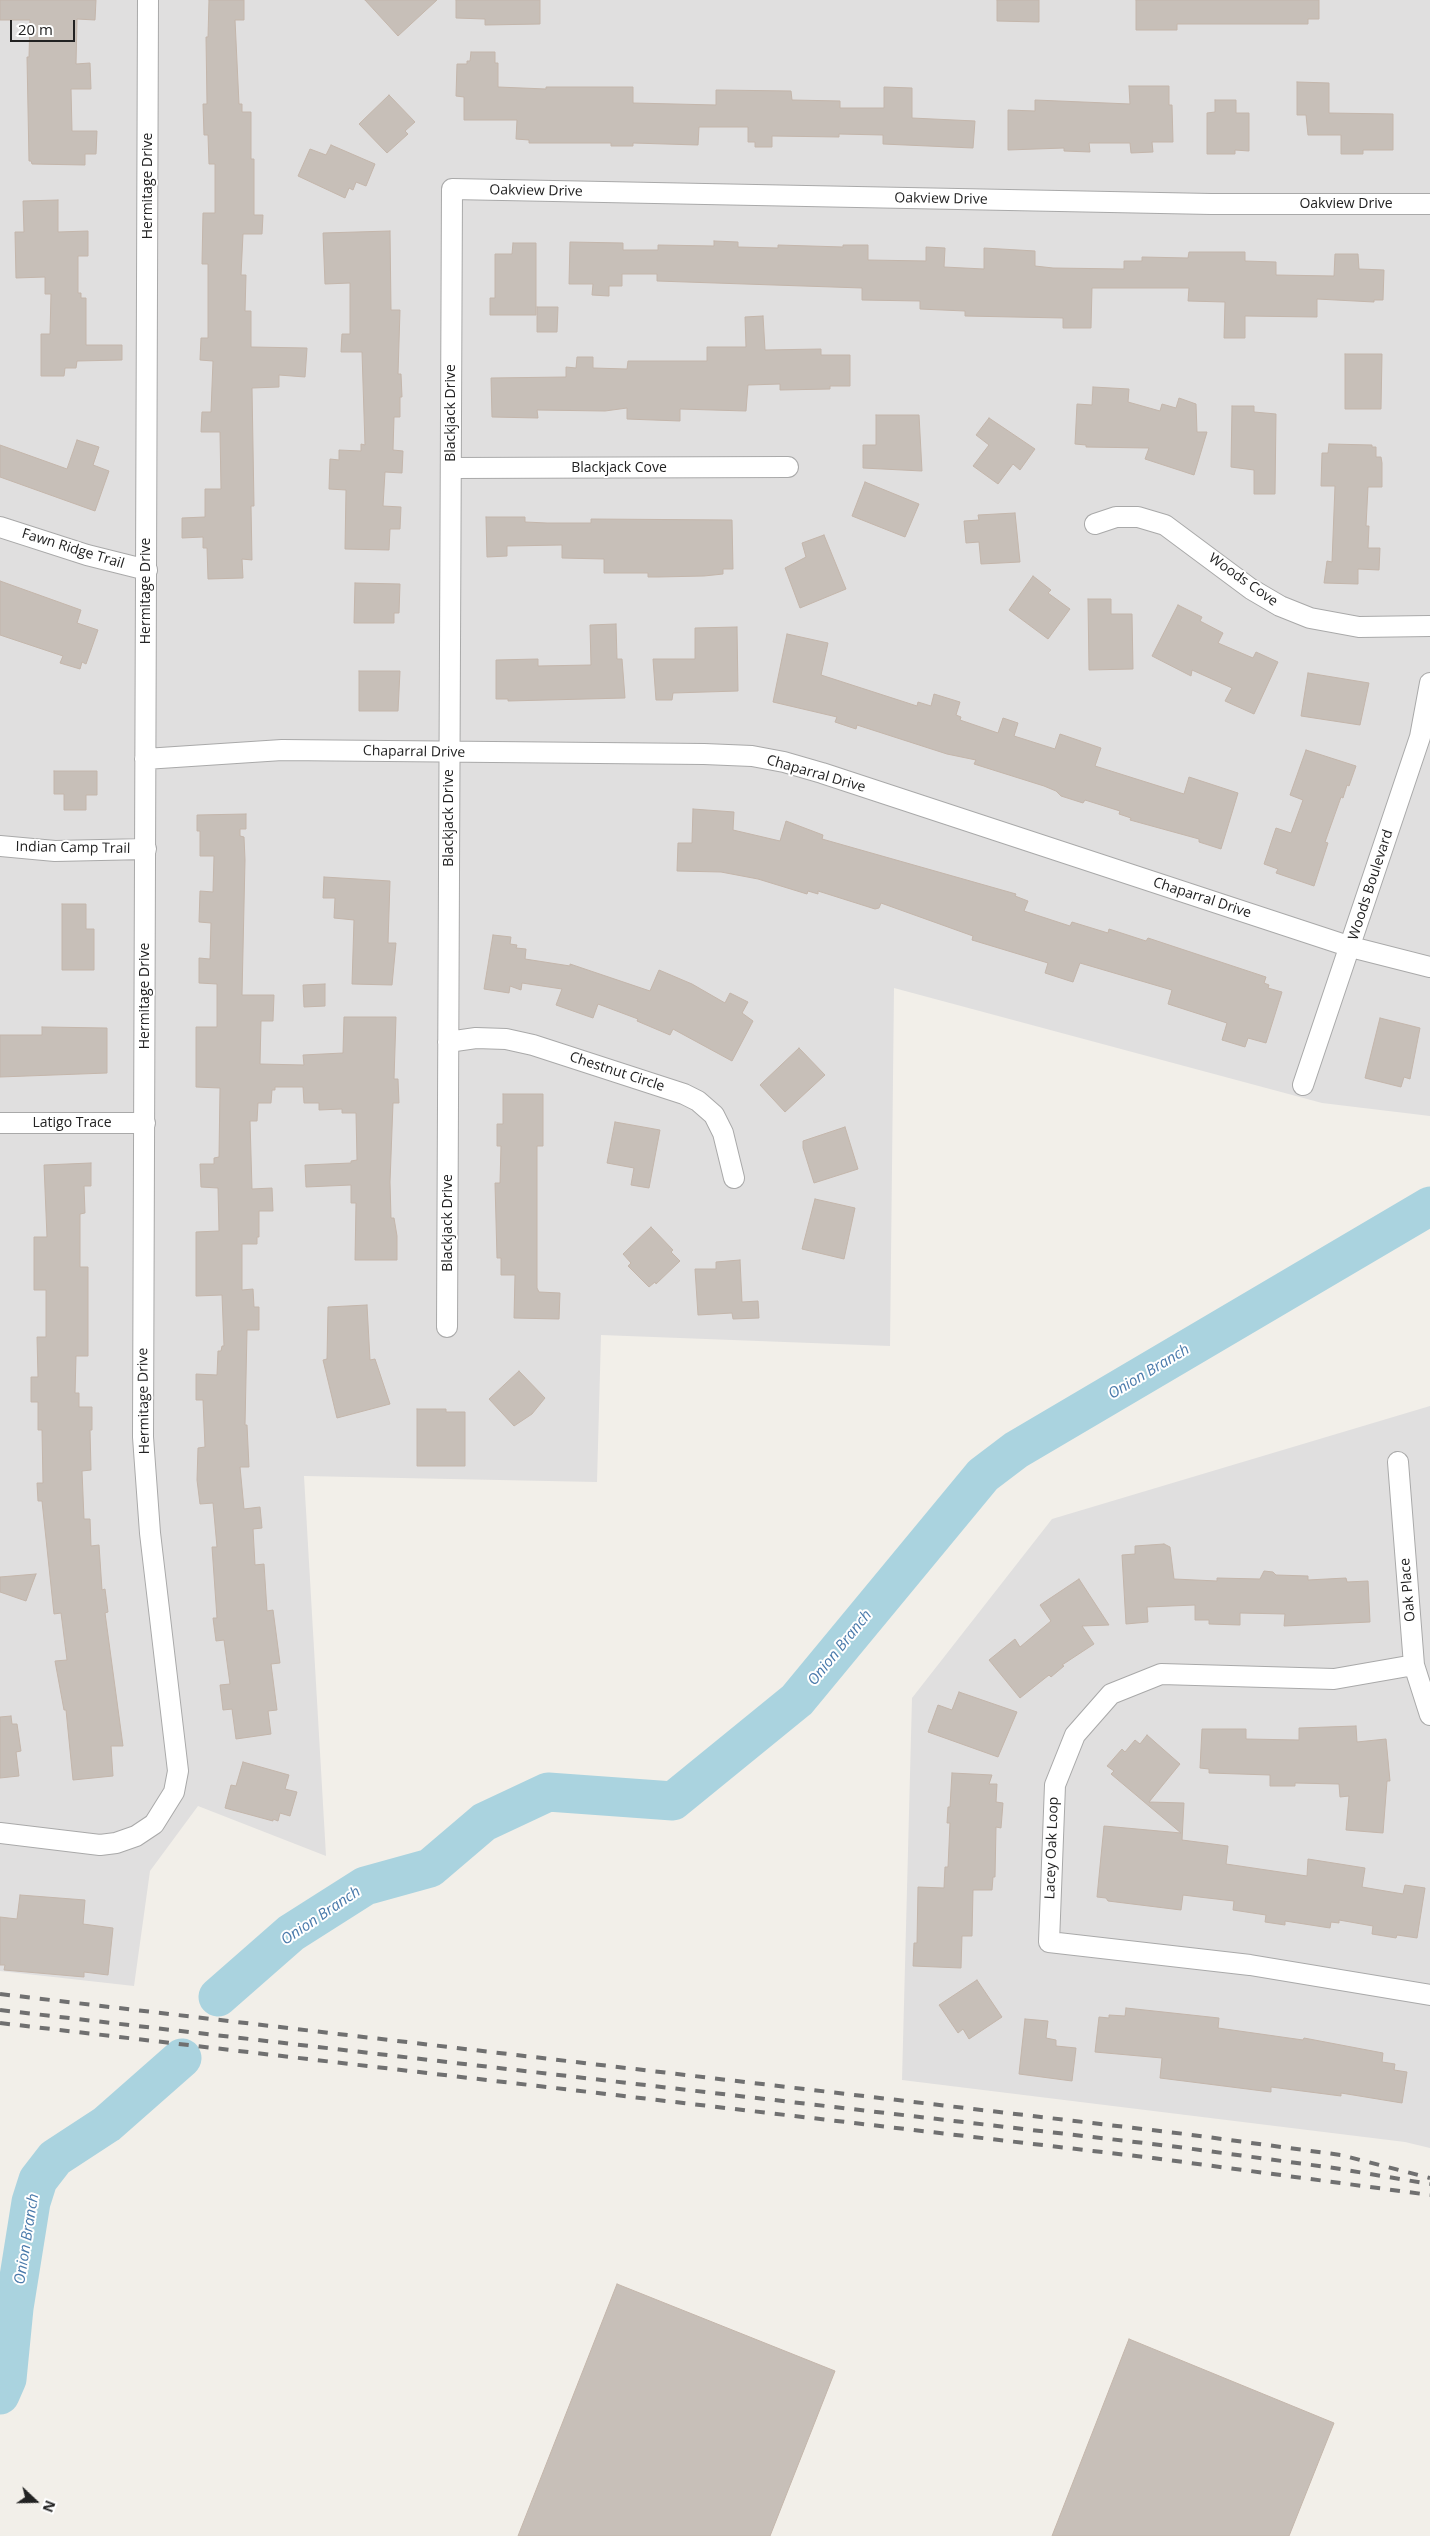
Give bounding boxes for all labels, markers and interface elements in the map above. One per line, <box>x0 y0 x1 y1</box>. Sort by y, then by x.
scale bar <box>12 10 78 42</box>
text: 20 m <box>18 19 53 39</box>
street label: Hermitage Drive <box>140 133 156 239</box>
street label: Oakview Drive <box>489 182 583 200</box>
street label: Oakview Drive <box>894 190 988 208</box>
street label: Oakview Drive <box>1299 196 1393 212</box>
street label: Blackjack Drive <box>443 364 459 462</box>
street label: Blackjack Cove <box>571 460 667 476</box>
street label: Fawn Ridge Trail <box>20 525 126 573</box>
street label: Hermitage Drive <box>138 538 154 644</box>
street label: Woods Cove <box>1205 550 1281 610</box>
street label: Chaparral Drive <box>363 743 465 761</box>
street label: Chaparral Drive <box>765 752 867 796</box>
street label: Blackjack Drive <box>441 769 457 867</box>
street label: Woods Boulevard <box>1345 828 1397 942</box>
street label: Indian Camp Trail <box>16 839 130 857</box>
street label: Chaparral Drive <box>1151 874 1253 922</box>
street label: Hermitage Drive <box>137 943 153 1049</box>
street label: Chestnut Circle <box>567 1049 667 1095</box>
street label: Latigo Trace <box>32 1115 112 1131</box>
street label: Blackjack Drive <box>440 1174 456 1272</box>
water label: Onion Branch <box>1105 1341 1193 1403</box>
street label: Hermitage Drive <box>135 1348 153 1454</box>
street label: Oak Place <box>1397 1557 1419 1623</box>
water label: Onion Branch <box>804 1607 876 1689</box>
street label: Lacey Oak Loop <box>1042 1796 1062 1900</box>
water label: Onion Branch <box>278 1883 364 1949</box>
water label: Onion Branch <box>11 2192 43 2286</box>
north arrow <box>10 2476 60 2526</box>
text: N <box>39 2498 60 2515</box>

